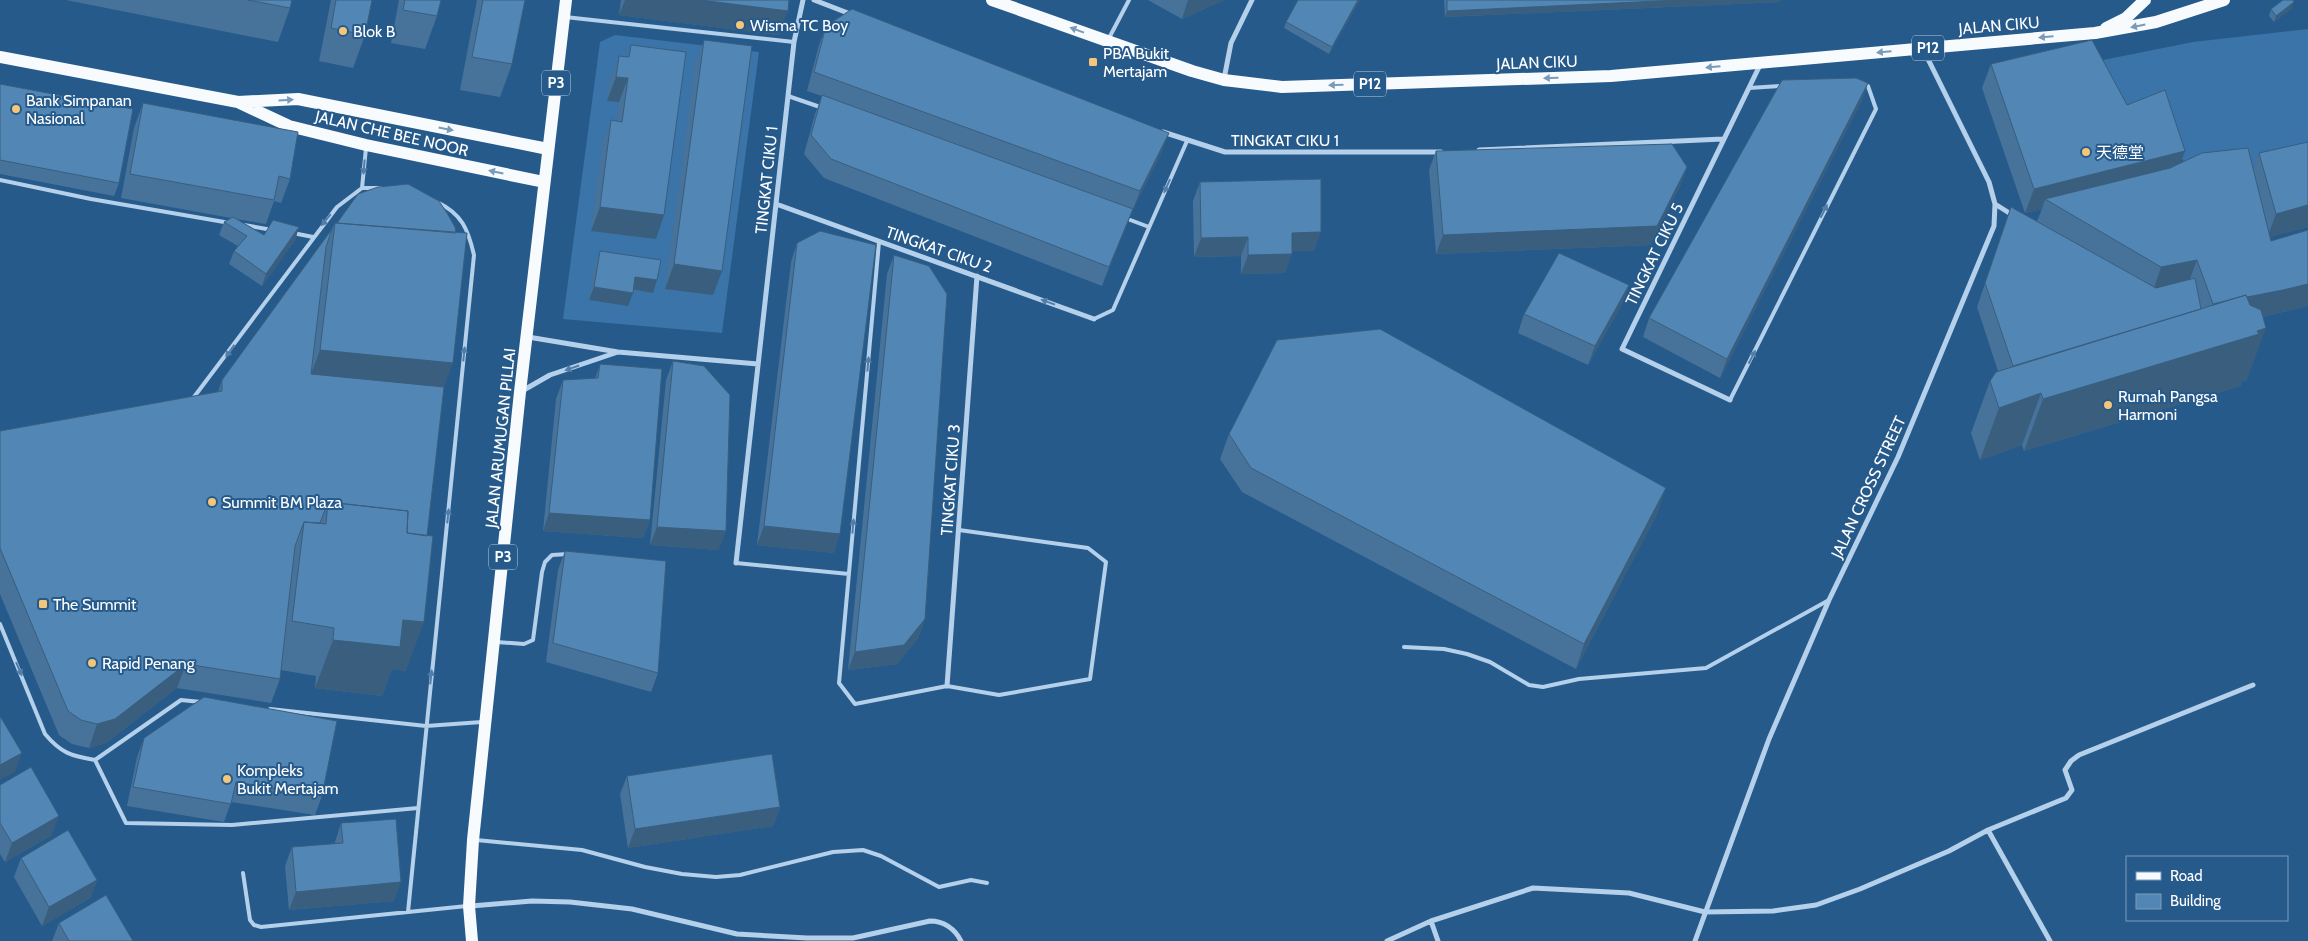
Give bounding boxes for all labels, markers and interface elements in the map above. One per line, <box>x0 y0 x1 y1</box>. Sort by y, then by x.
street label: JALAN CIKU <box>1957 12 2040 39</box>
place label: Wisma TC Boy <box>750 16 848 35</box>
marker: Wisma TC Boy <box>734 19 746 31</box>
place label: Blok B <box>353 22 396 41</box>
one-way arrow <box>2129 23 2145 31</box>
marker: Blok B <box>337 25 349 37</box>
one-way arrow <box>1069 26 1084 34</box>
one-way arrow <box>2038 33 2054 41</box>
road number: P12 <box>1912 36 1944 60</box>
place label: PBA Bukit Mertajam <box>1103 44 1170 81</box>
one-way arrow <box>1876 48 1892 56</box>
street label: JALAN CIKU <box>1495 52 1578 73</box>
marker: PBA Bukit Mertajam <box>1087 56 1099 68</box>
one-way arrow <box>1704 63 1720 71</box>
road number: P3 <box>542 70 570 96</box>
road number: P12 <box>1354 72 1386 96</box>
one-way arrow <box>1542 74 1558 82</box>
one-way arrow <box>1328 81 1344 89</box>
place label: Bank Simpanan Nasional <box>26 91 132 128</box>
one-way arrow <box>279 95 295 103</box>
marker: Bank Simpanan Nasional <box>10 103 22 115</box>
street label: JALAN CHE BEE NOOR <box>312 106 471 160</box>
one-way arrow <box>438 125 454 133</box>
street label: TINGKAT CIKU 1 <box>751 125 782 235</box>
street label: TINGKAT CIKU 1 <box>1231 131 1339 150</box>
place label: 天德堂 <box>2096 143 2144 162</box>
marker: 天德堂 <box>2080 146 2092 158</box>
one-way arrow <box>360 159 368 175</box>
one-way arrow <box>488 168 504 176</box>
one-way arrow <box>1163 179 1171 193</box>
street label: TINGKAT CIKU 5 <box>1621 200 1687 309</box>
one-way arrow <box>1820 204 1828 219</box>
one-way arrow <box>321 213 332 226</box>
street label: TINGKAT CIKU 2 <box>883 222 995 277</box>
one-way arrow <box>1040 298 1055 306</box>
one-way arrow <box>225 344 235 358</box>
one-way arrow <box>460 346 468 362</box>
street label: JALAN ARUMUGAN PILLAI <box>481 347 519 530</box>
one-way arrow <box>1748 350 1756 364</box>
one-way arrow <box>864 356 872 372</box>
one-way arrow <box>564 364 579 372</box>
place label: Rumah Pangsa Harmoni <box>2118 387 2218 424</box>
marker: Rumah Pangsa Harmoni <box>2102 399 2114 411</box>
street label: JALAN CROSS STREET <box>1827 413 1910 562</box>
street label: TINGKAT CIKU 3 <box>937 424 964 536</box>
place label: Summit BM Plaza <box>222 493 342 512</box>
marker: Summit BM Plaza <box>206 496 218 508</box>
one-way arrow <box>444 507 452 523</box>
one-way arrow <box>849 518 857 534</box>
road number: P3 <box>489 544 517 570</box>
place label: The Summit <box>53 595 137 614</box>
marker: The Summit <box>37 598 49 610</box>
place label: Rapid Penang <box>102 654 196 673</box>
marker: Rapid Penang <box>86 657 98 669</box>
one-way arrow <box>16 662 24 676</box>
one-way arrow <box>427 669 435 685</box>
place label: Kompleks Bukit Mertajam <box>237 761 339 798</box>
marker: Kompleks Bukit Mertajam <box>221 773 233 785</box>
legend <box>2126 856 2288 921</box>
text: Road <box>2170 867 2203 885</box>
text: Building <box>2170 892 2221 910</box>

